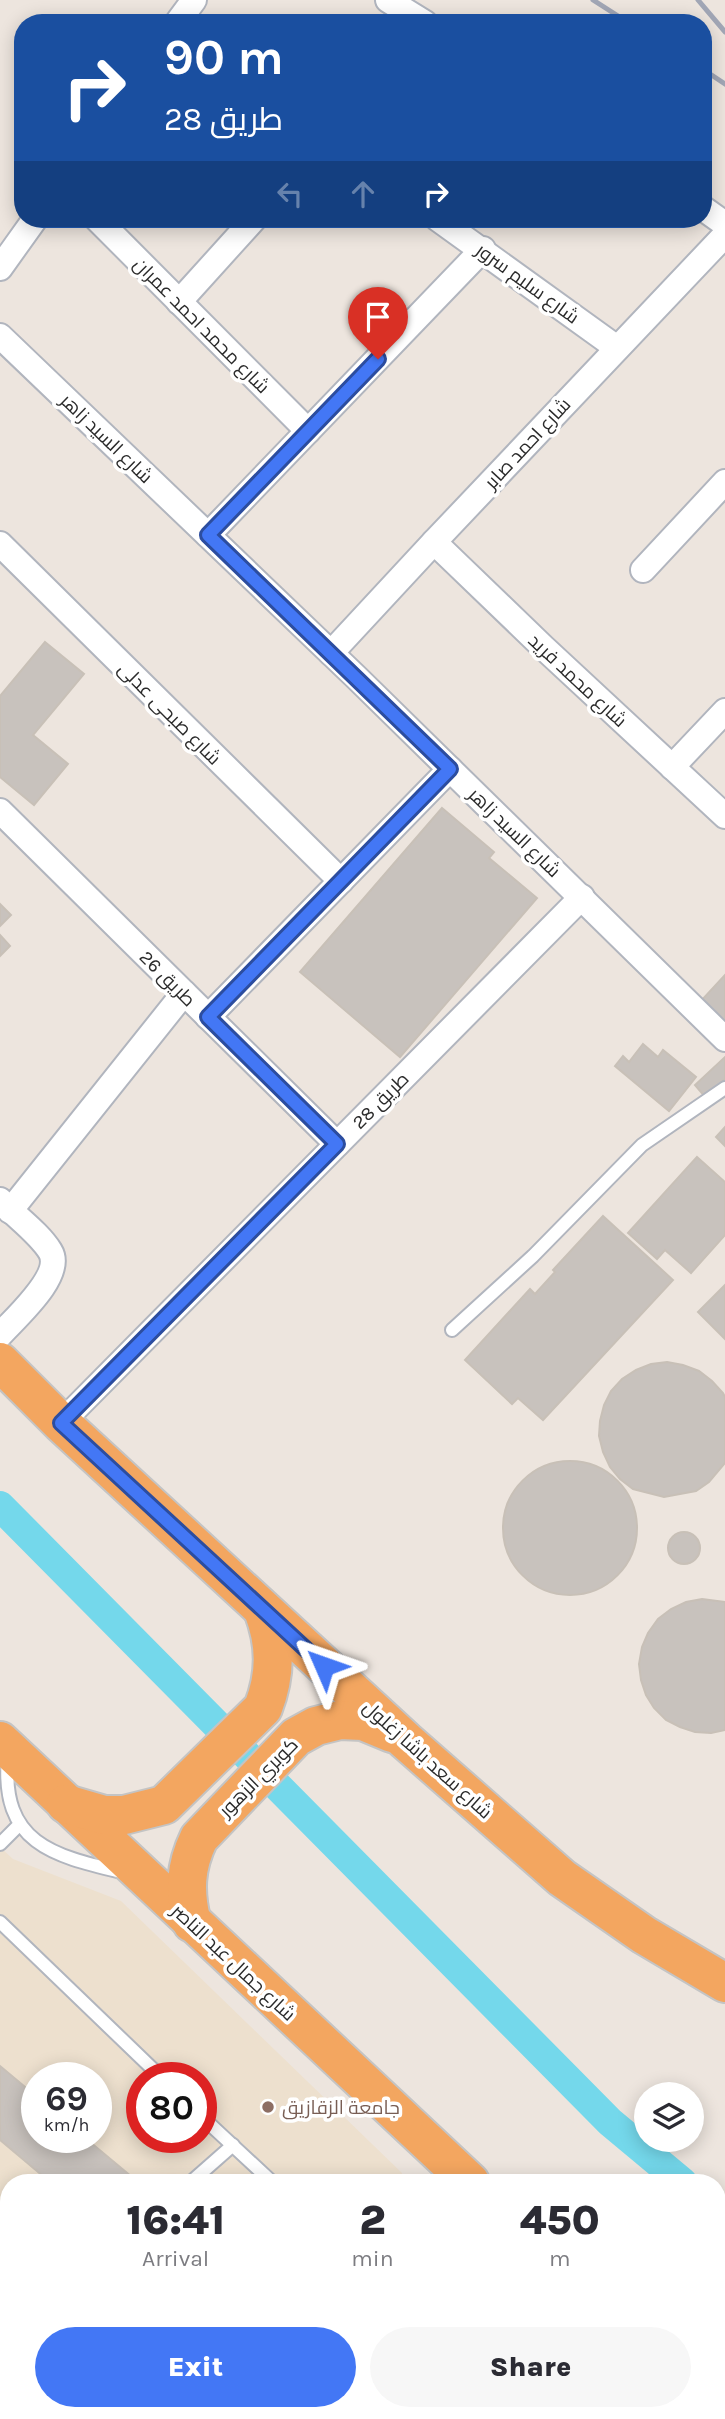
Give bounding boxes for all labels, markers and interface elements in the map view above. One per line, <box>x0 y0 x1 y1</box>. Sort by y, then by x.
text: 90 m <box>164 29 284 86</box>
icon: right <box>49 42 140 133</box>
text: طريق 28 <box>164 101 283 138</box>
icon: left <box>271 175 309 213</box>
icon: ahead <box>344 175 382 213</box>
icon: right <box>417 175 455 213</box>
street label: شارع سليم سرور <box>470 238 583 330</box>
street label: شارع محمد احمد عمران <box>127 253 274 400</box>
pin <box>348 287 408 359</box>
icon: arrive <box>359 298 397 336</box>
street label: شارع السيد زاهر <box>54 389 157 489</box>
street label: شارع احمد صابر <box>479 394 577 496</box>
street label: شارع محمد فريد <box>522 630 631 733</box>
street label: شارع صبحى عدلى <box>112 658 225 771</box>
street label: شارع السيد زاهر <box>462 783 565 883</box>
street label: طريق 26 <box>134 946 200 1012</box>
street label: طريق 28 <box>348 1068 414 1134</box>
position arrow <box>287 1629 361 1703</box>
street label: شارع سعد باشا زغلول <box>357 1696 496 1825</box>
street label: كوبري الزهور <box>214 1734 305 1824</box>
street label: شارع جمال عبد الناصر <box>165 1899 300 2027</box>
speed limit sign: 80 <box>126 2062 217 2153</box>
text: 69 <box>45 2078 88 2119</box>
map controls <box>634 2082 704 2152</box>
button: layers <box>634 2082 704 2152</box>
place label: جامعة الزقازيق <box>282 2097 400 2120</box>
marker: جامعة الزقازيق <box>260 2099 276 2115</box>
text: km/h <box>44 2114 89 2136</box>
text: 16:41 <box>126 2195 225 2245</box>
text: 2 <box>359 2195 386 2245</box>
text: 450 <box>520 2195 600 2245</box>
text: Arrival <box>142 2245 209 2272</box>
text: min <box>351 2245 394 2272</box>
text: m <box>549 2245 571 2272</box>
button: Exit <box>35 2327 356 2407</box>
button: Share <box>370 2327 691 2407</box>

